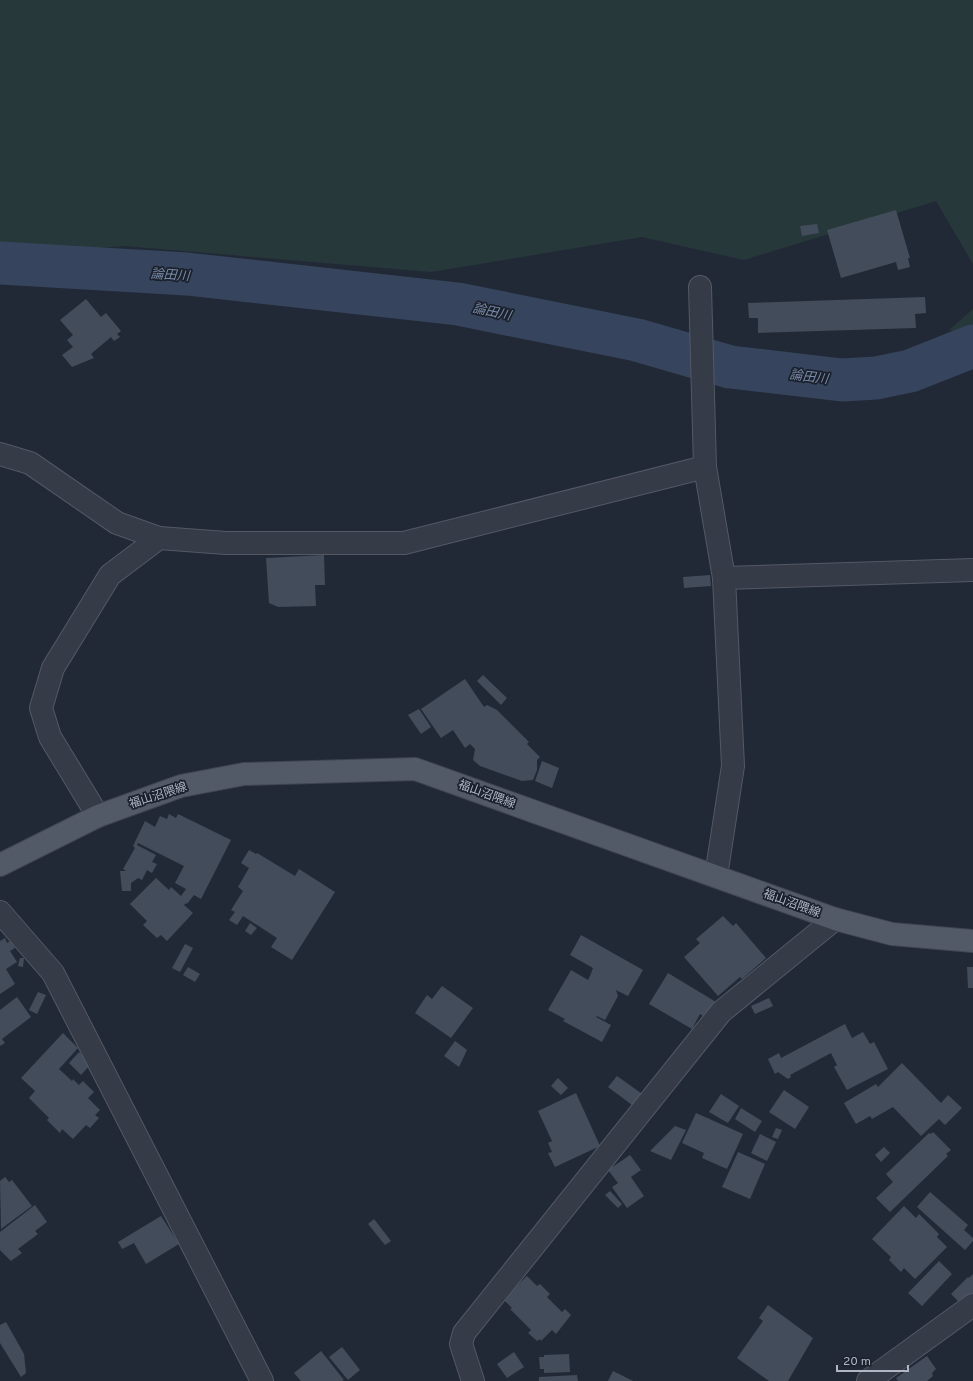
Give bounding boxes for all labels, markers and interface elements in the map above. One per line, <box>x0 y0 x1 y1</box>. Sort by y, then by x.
water label: 論田川 <box>150 267 192 285</box>
water label: 論田川 <box>471 301 514 325</box>
water label: 論田川 <box>788 368 831 389</box>
street label: 福山沼隈線 <box>456 777 518 813</box>
street label: 福山沼隈線 <box>127 779 189 813</box>
street label: 福山沼隈線 <box>761 886 823 922</box>
scale bar <box>837 1347 908 1373</box>
text: 20 m <box>843 1354 871 1370</box>

